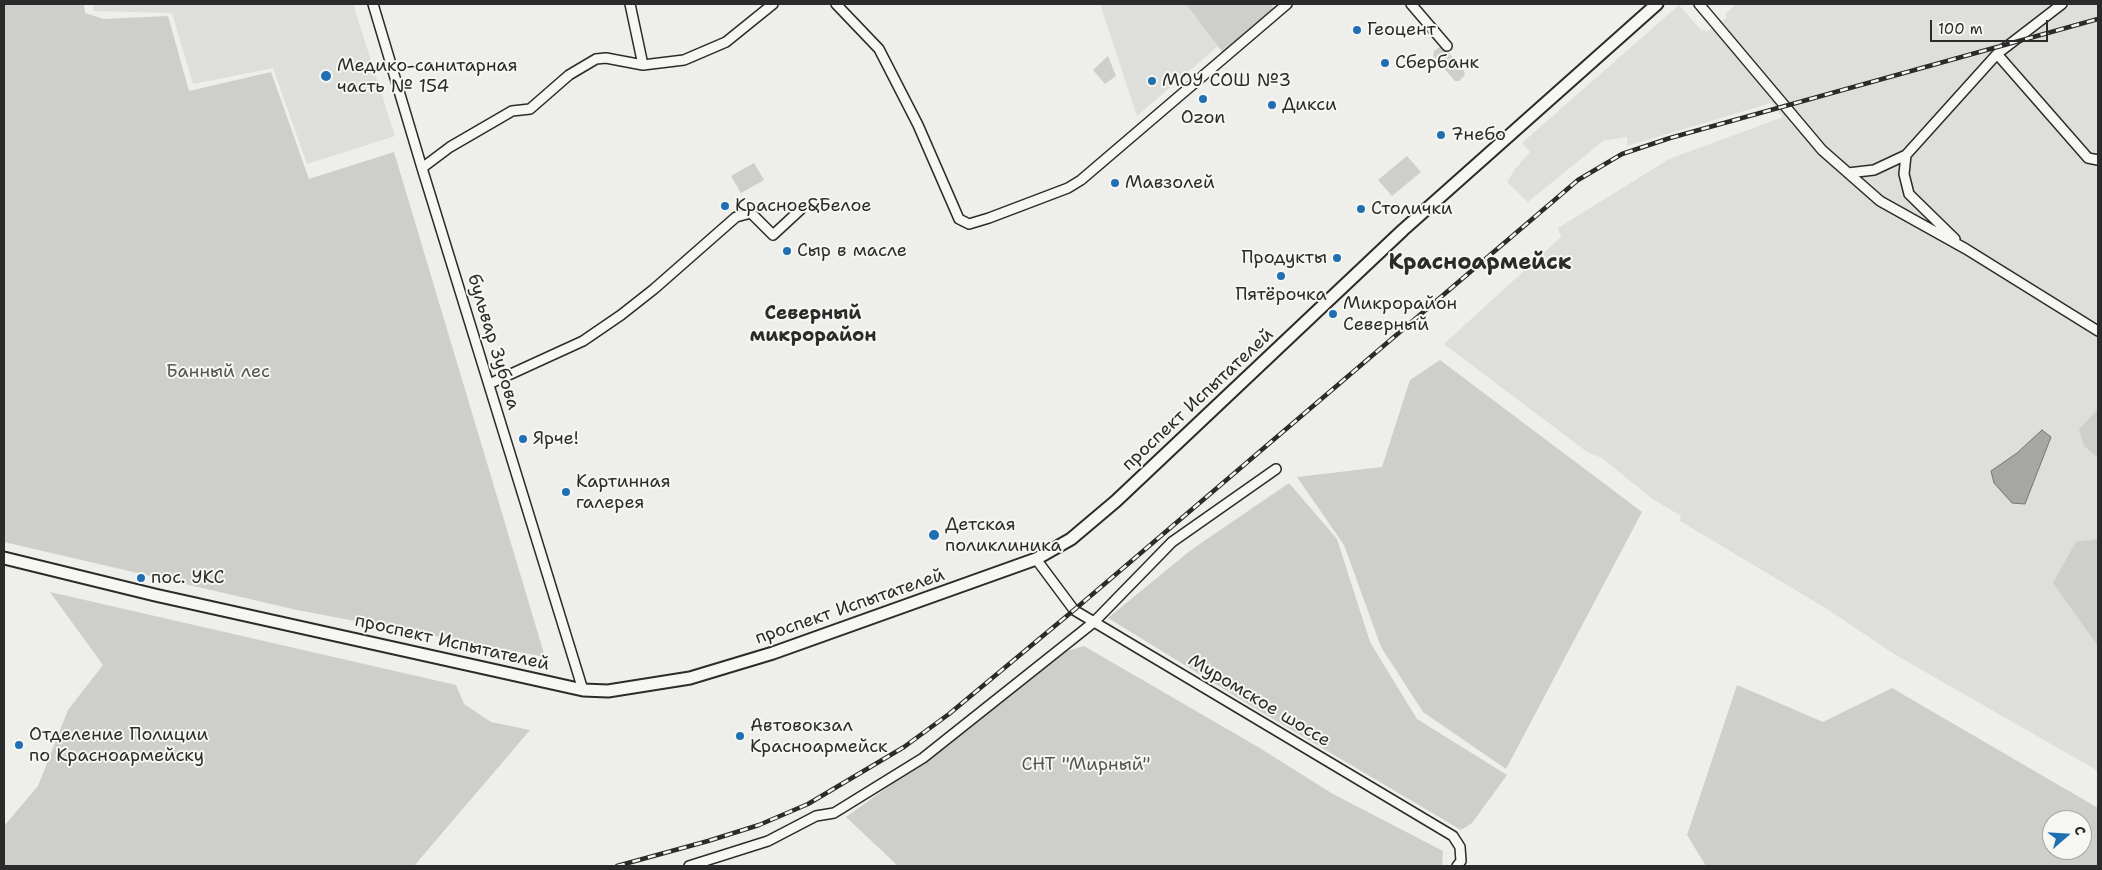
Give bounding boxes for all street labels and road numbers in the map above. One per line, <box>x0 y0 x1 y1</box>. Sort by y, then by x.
street label: бульвар Зубова <box>462 271 524 413</box>
street label: проспект Испытателей <box>1118 324 1278 476</box>
street label: проспект Испытателей <box>752 564 948 650</box>
street label: проспект Испытателей <box>353 610 551 676</box>
street label: Муромское шоссе <box>1184 650 1334 752</box>

